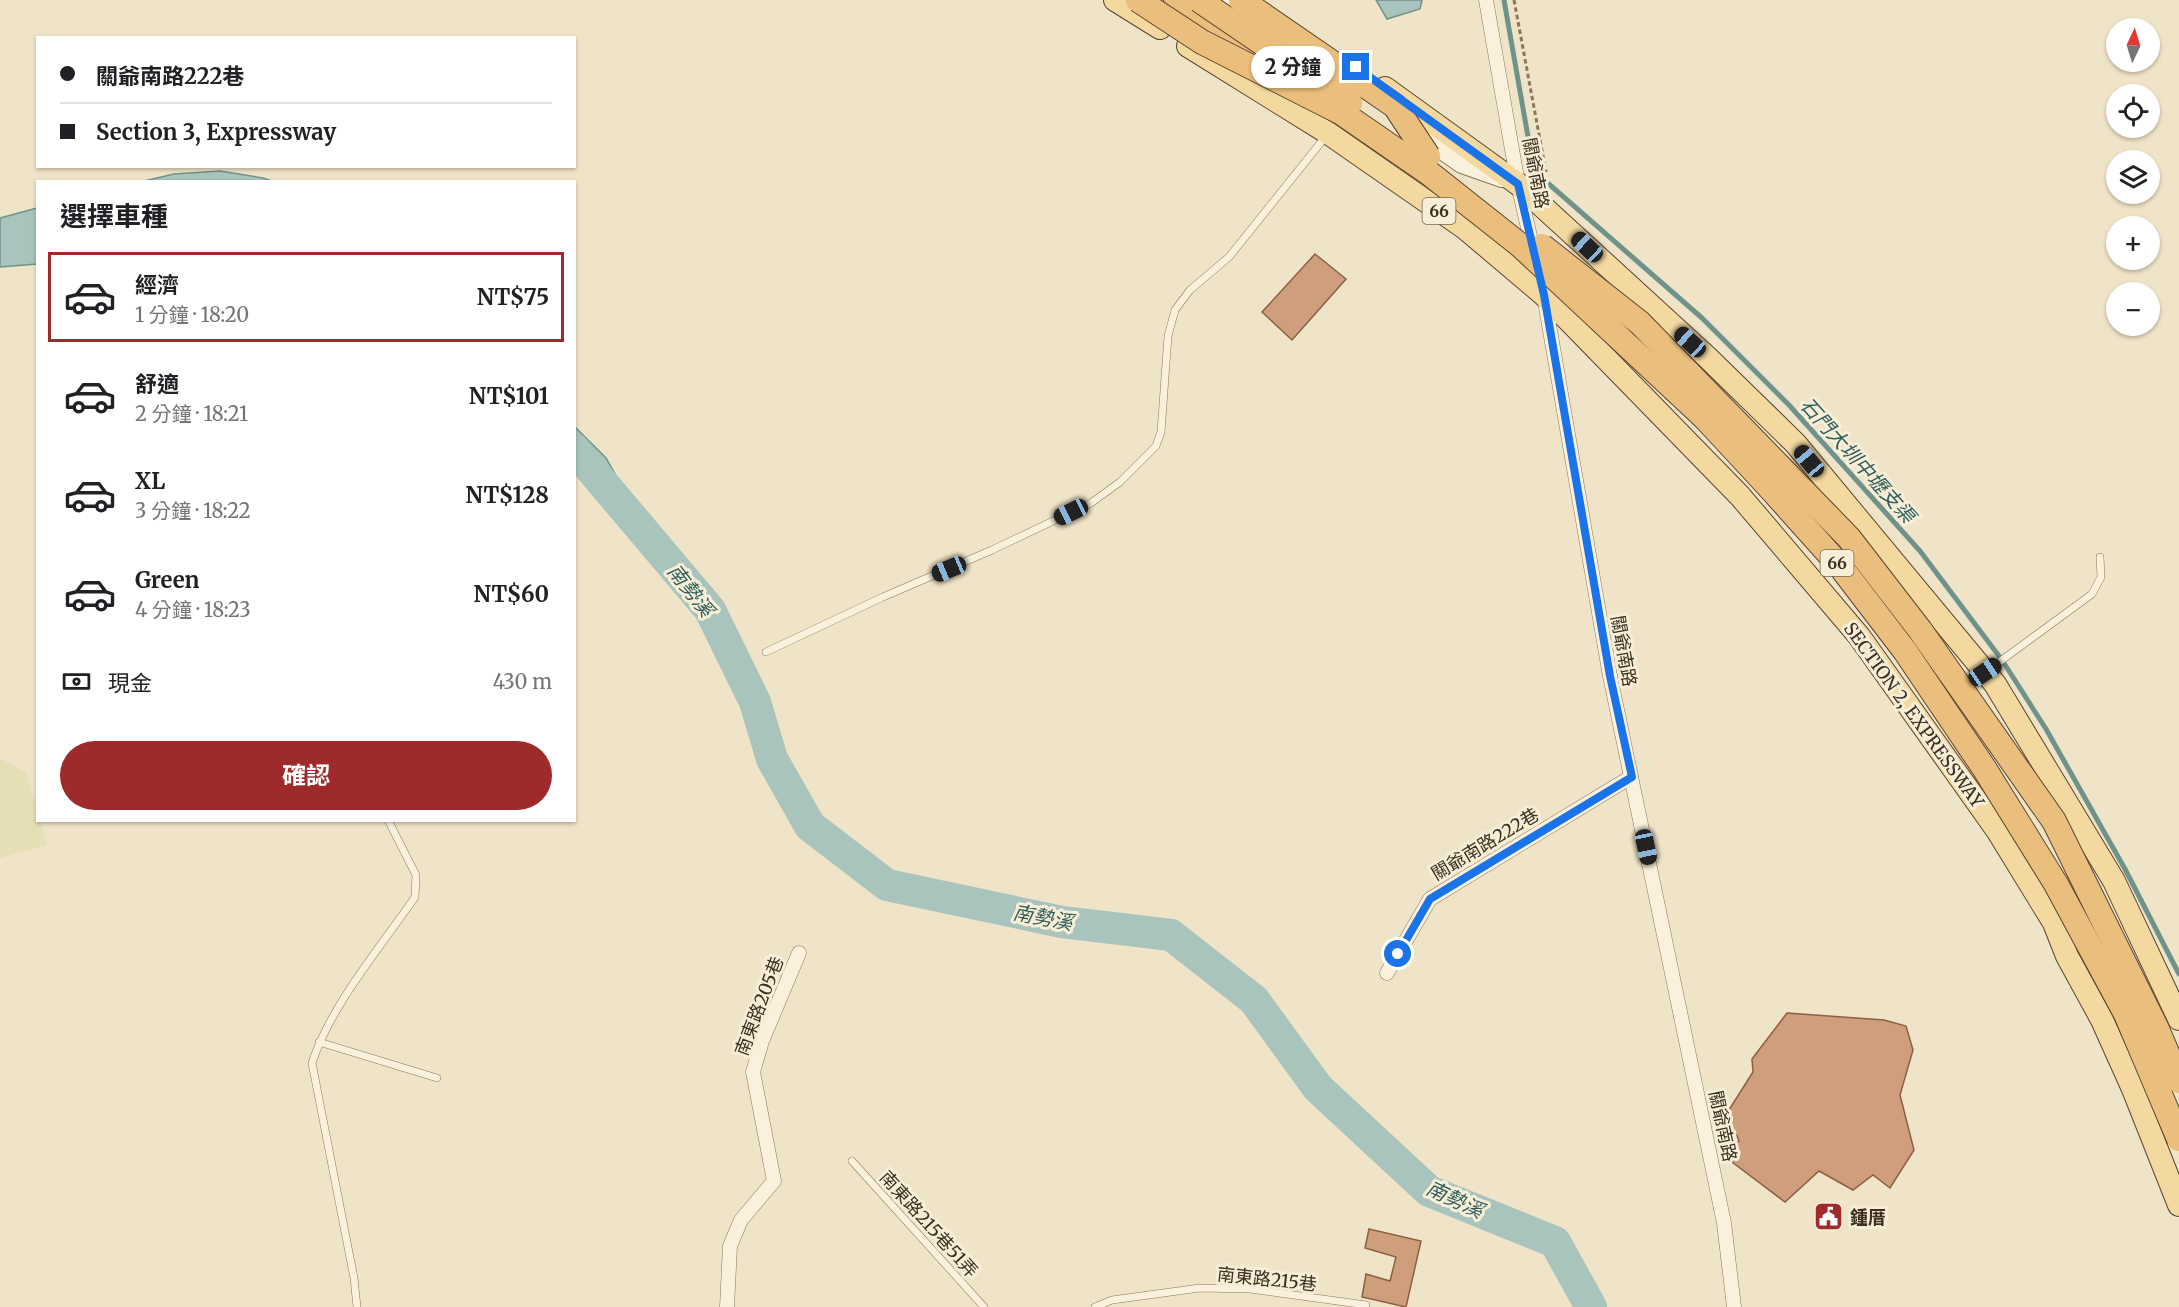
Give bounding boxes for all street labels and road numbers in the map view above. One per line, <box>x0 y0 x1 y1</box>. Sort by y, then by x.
street label: 關爺南路 <box>1518 135 1554 211</box>
road number: 66 <box>1422 198 1456 224</box>
road number: 66 <box>1820 550 1854 576</box>
street label: 關爺南路 <box>1606 614 1642 688</box>
street label: SECTION 2, EXPRESSWAY <box>1839 618 1989 813</box>
street label: 關爺南路222巷 <box>1427 803 1543 885</box>
street label: 南東路205巷 <box>730 953 788 1059</box>
street label: 關爺南路 <box>1704 1088 1742 1164</box>
street label: 南東路215巷51弄 <box>875 1166 983 1282</box>
street label: 南東路215巷 <box>1216 1262 1318 1296</box>

